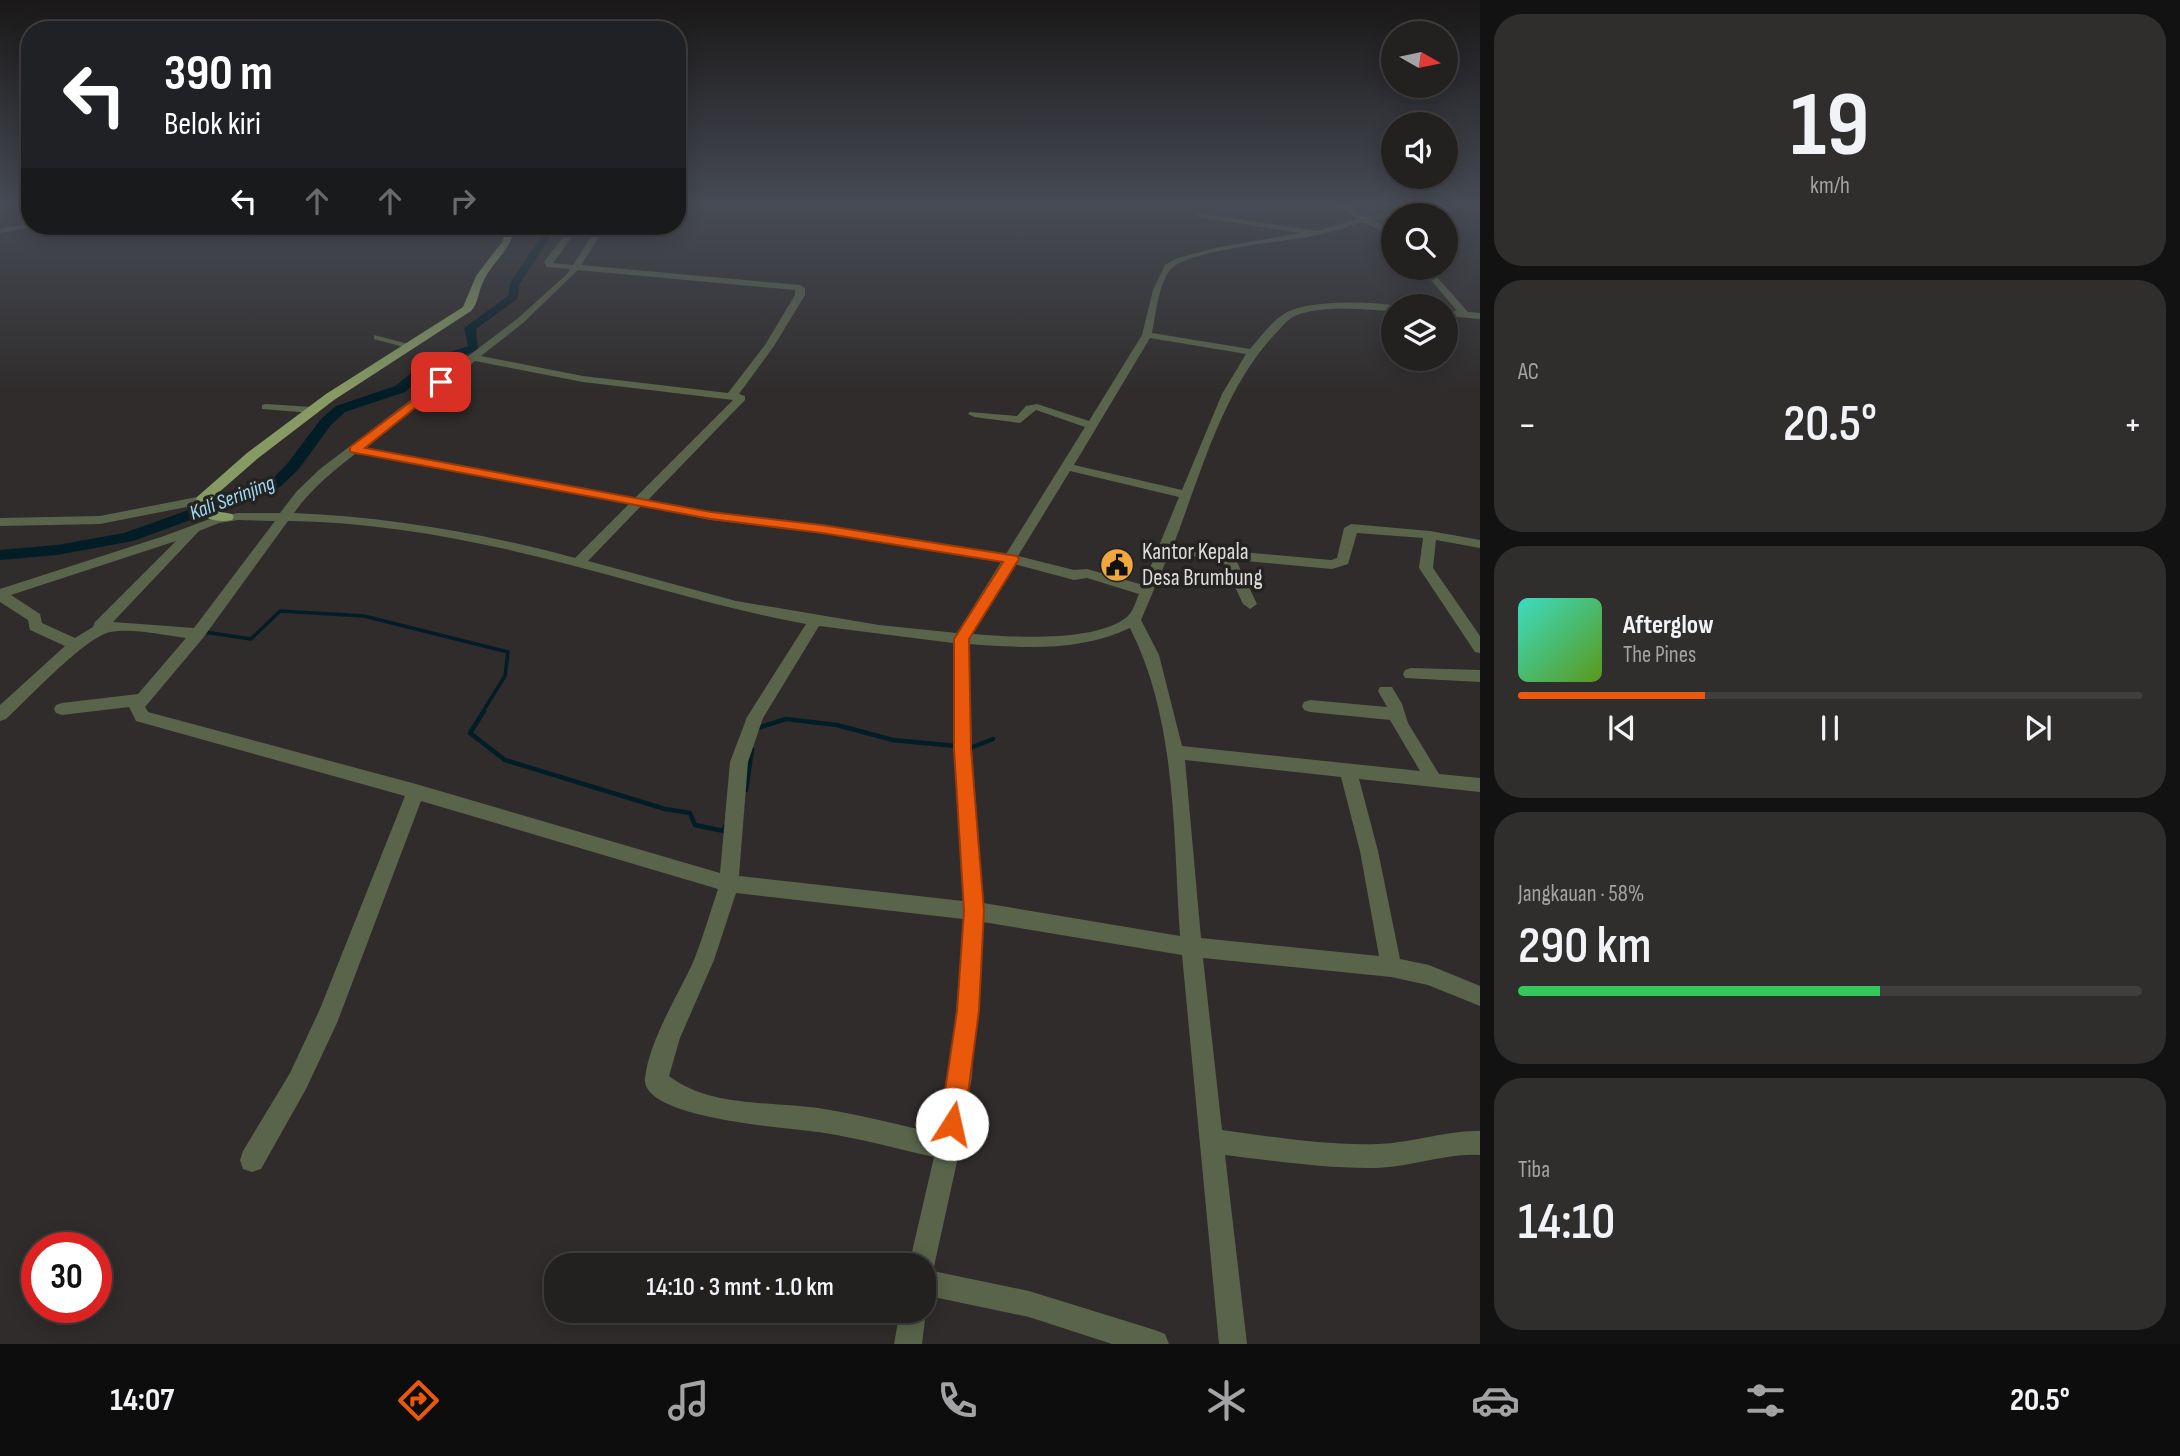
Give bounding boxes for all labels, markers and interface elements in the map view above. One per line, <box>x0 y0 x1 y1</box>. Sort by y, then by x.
north arrow <box>1381 21 1458 98</box>
map controls <box>1381 21 1458 371</box>
text: 390 m <box>164 45 273 104</box>
icon: left <box>49 49 140 140</box>
text: 19 <box>1791 72 1869 181</box>
text: Belok kiri <box>164 105 261 144</box>
button: sound <box>1381 112 1458 189</box>
text: km/h <box>1810 172 1850 200</box>
icon: left <box>225 182 263 220</box>
icon: ahead <box>298 182 336 220</box>
icon: ahead <box>371 182 409 220</box>
icon: right <box>444 182 482 220</box>
button: search <box>1381 203 1458 280</box>
button: layers <box>1381 294 1458 371</box>
pin <box>411 352 471 412</box>
text: AC <box>1518 358 1539 386</box>
icon: arrive <box>422 363 460 401</box>
text: 20.5° <box>1783 393 1877 456</box>
text: − <box>1518 403 1537 448</box>
text: + <box>2123 403 2142 448</box>
water label: Kali Serinjing <box>186 470 279 526</box>
place label: Kantor Kepala Desa Brumbung <box>1142 538 1263 592</box>
public building icon: Kantor Kepala Desa Brumbung <box>1098 546 1136 584</box>
text: Afterglow <box>1623 610 1714 641</box>
text: The Pines <box>1623 641 1696 669</box>
icon: previous <box>1603 709 1641 747</box>
icon: pause <box>1811 709 1849 747</box>
icon: next <box>2019 709 2057 747</box>
text: Jangkauan · 58% <box>1518 880 1644 908</box>
text: 290 km <box>1518 915 1652 978</box>
position arrow <box>915 1087 989 1161</box>
text: Tiba <box>1518 1156 1550 1184</box>
text: 14:10 <box>1518 1191 1615 1254</box>
speed limit sign: 30 <box>21 1232 112 1323</box>
text: 14:10 · 3 mnt · 1.0 km <box>646 1272 834 1303</box>
icon: directions <box>394 1376 443 1425</box>
icon: music <box>664 1376 713 1425</box>
icon: phone <box>933 1376 982 1425</box>
icon: climate <box>1202 1376 1251 1425</box>
icon: car <box>1471 1376 1520 1425</box>
icon: filters <box>1741 1376 1790 1425</box>
text: 14:07 <box>110 1381 174 1420</box>
text: 20.5° <box>2010 1381 2070 1420</box>

